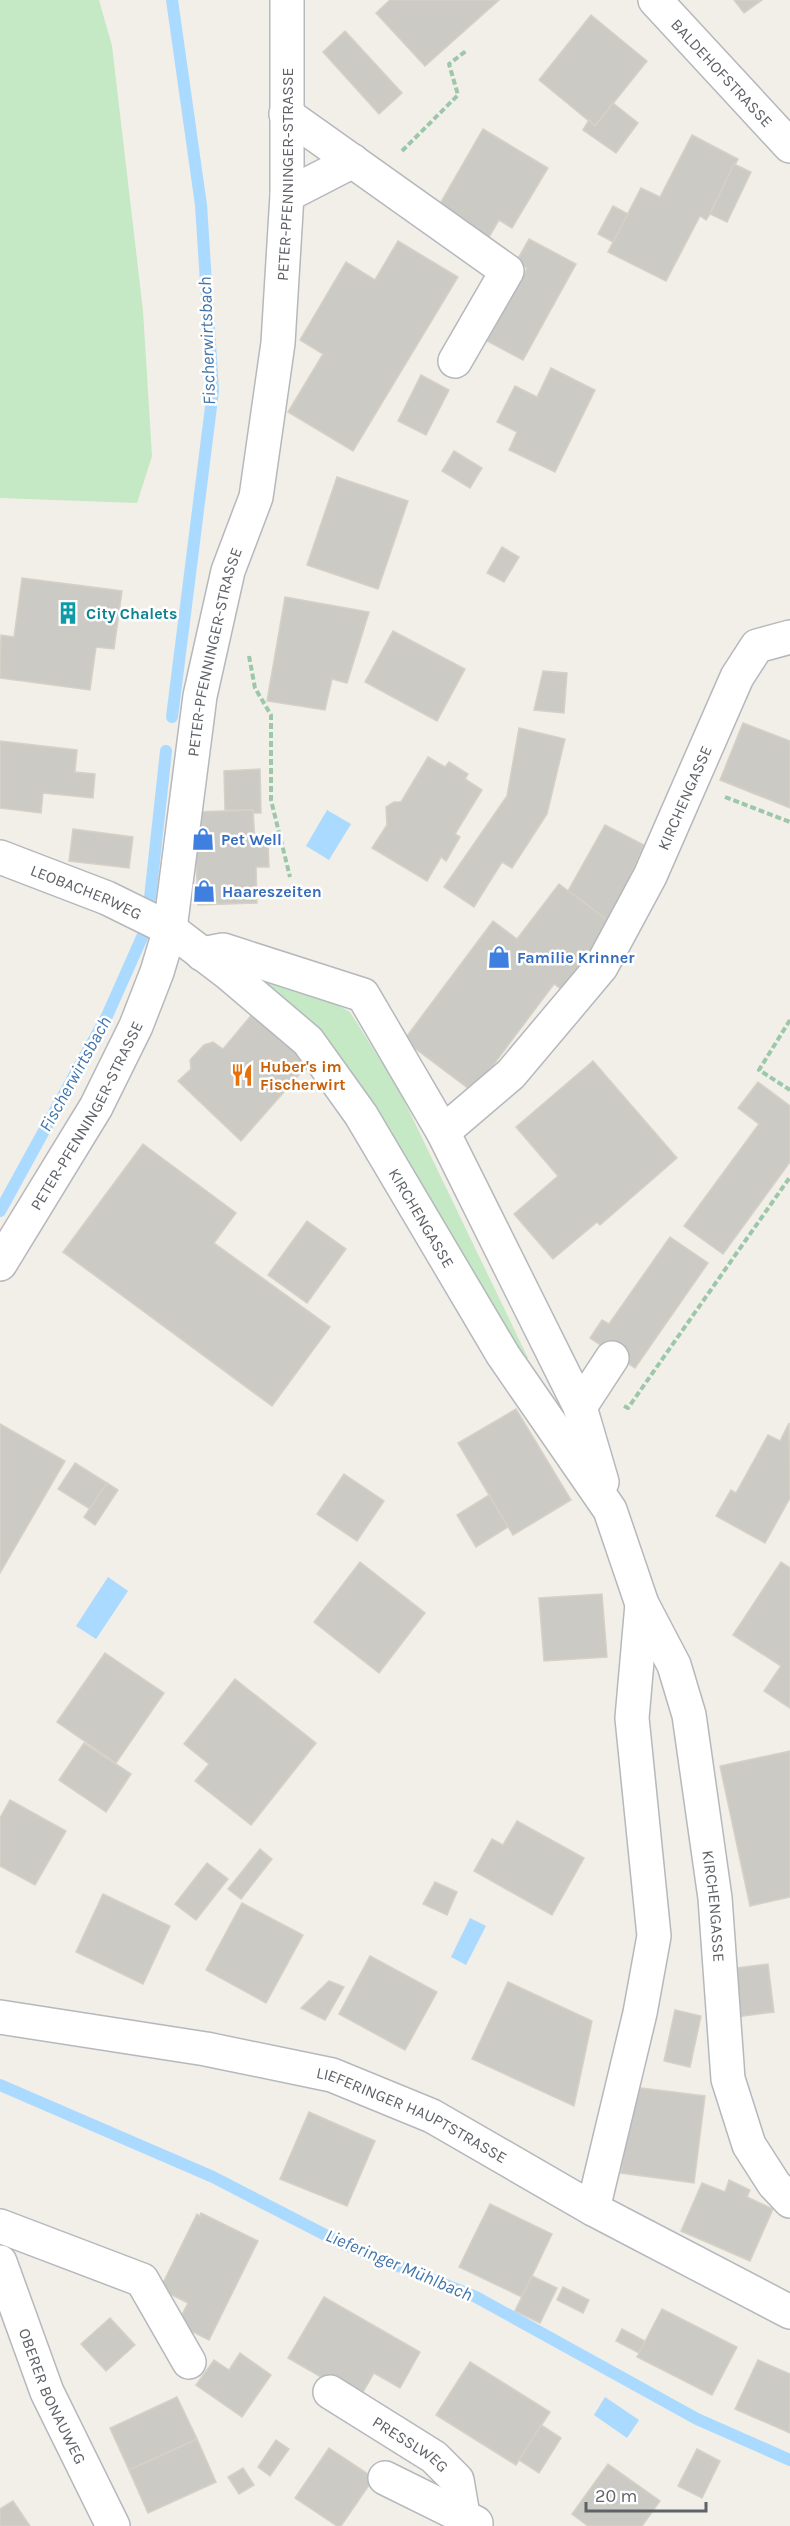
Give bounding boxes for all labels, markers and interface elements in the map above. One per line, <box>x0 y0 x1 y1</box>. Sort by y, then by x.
street label: BALDEHOFSTRASSE <box>667 15 777 131</box>
street label: PETER-PFENNINGER-STRASSE <box>272 67 297 281</box>
water label: Fischerwirtsbach <box>194 276 220 406</box>
street label: PETER-PFENNINGER-STRASSE <box>183 545 246 758</box>
building icon: City Chalets <box>55 600 81 626</box>
place label: City Chalets <box>86 604 177 623</box>
street label: KIRCHENGASSE <box>653 742 715 853</box>
shop icon: Pet Well <box>190 826 216 852</box>
place label: Pet Well <box>221 830 282 849</box>
street label: LEOBACHERWEG <box>28 860 145 923</box>
shop icon: Haareszeiten <box>191 878 217 904</box>
place label: Haareszeiten <box>222 882 322 901</box>
shop icon: Familie Krinner <box>486 944 512 970</box>
place label: Familie Krinner <box>517 948 635 967</box>
water label: Fischerwirtsbach <box>34 1012 116 1136</box>
street label: PETER-PFENNINGER-STRASSE <box>26 1018 146 1213</box>
place label: Huber's im Fischerwirt <box>260 1057 346 1094</box>
restaurant icon: Huber's im Fischerwirt <box>229 1062 255 1088</box>
street label: KIRCHENGASSE <box>385 1165 459 1271</box>
street label: KIRCHENGASSE <box>699 1849 729 1963</box>
street label: LIEFERINGER HAUPTSTRASSE <box>315 2063 511 2167</box>
water label: Lieferinger Mühlbach <box>322 2224 476 2306</box>
street label: OBERER BONAUWEG <box>15 2325 90 2467</box>
street label: PRESSLWEG <box>369 2412 453 2476</box>
scale bar <box>586 2475 706 2513</box>
text: 20 m <box>595 2485 637 2507</box>

